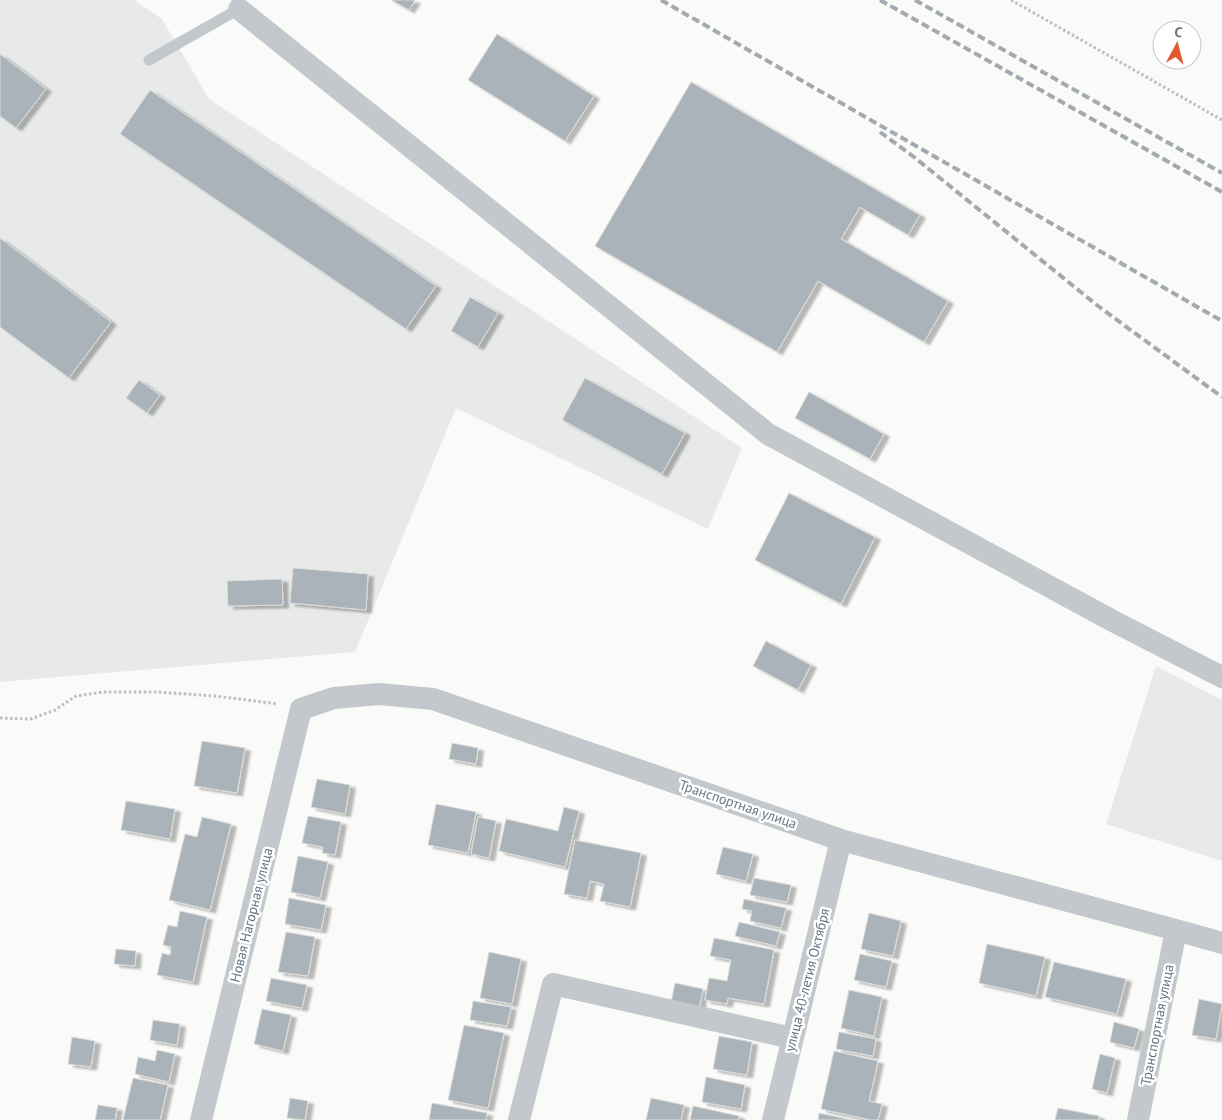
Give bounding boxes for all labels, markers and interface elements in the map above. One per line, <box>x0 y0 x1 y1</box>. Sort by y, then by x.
north arrow <box>1152 20 1202 70</box>
text: С <box>1174 23 1184 42</box>
street label: Транспортная улица <box>677 775 799 833</box>
street label: Новая Нагорная улица <box>226 846 276 984</box>
street label: улица 40-летия Октября <box>780 906 834 1054</box>
street label: Транспортная улица <box>1136 963 1178 1087</box>

